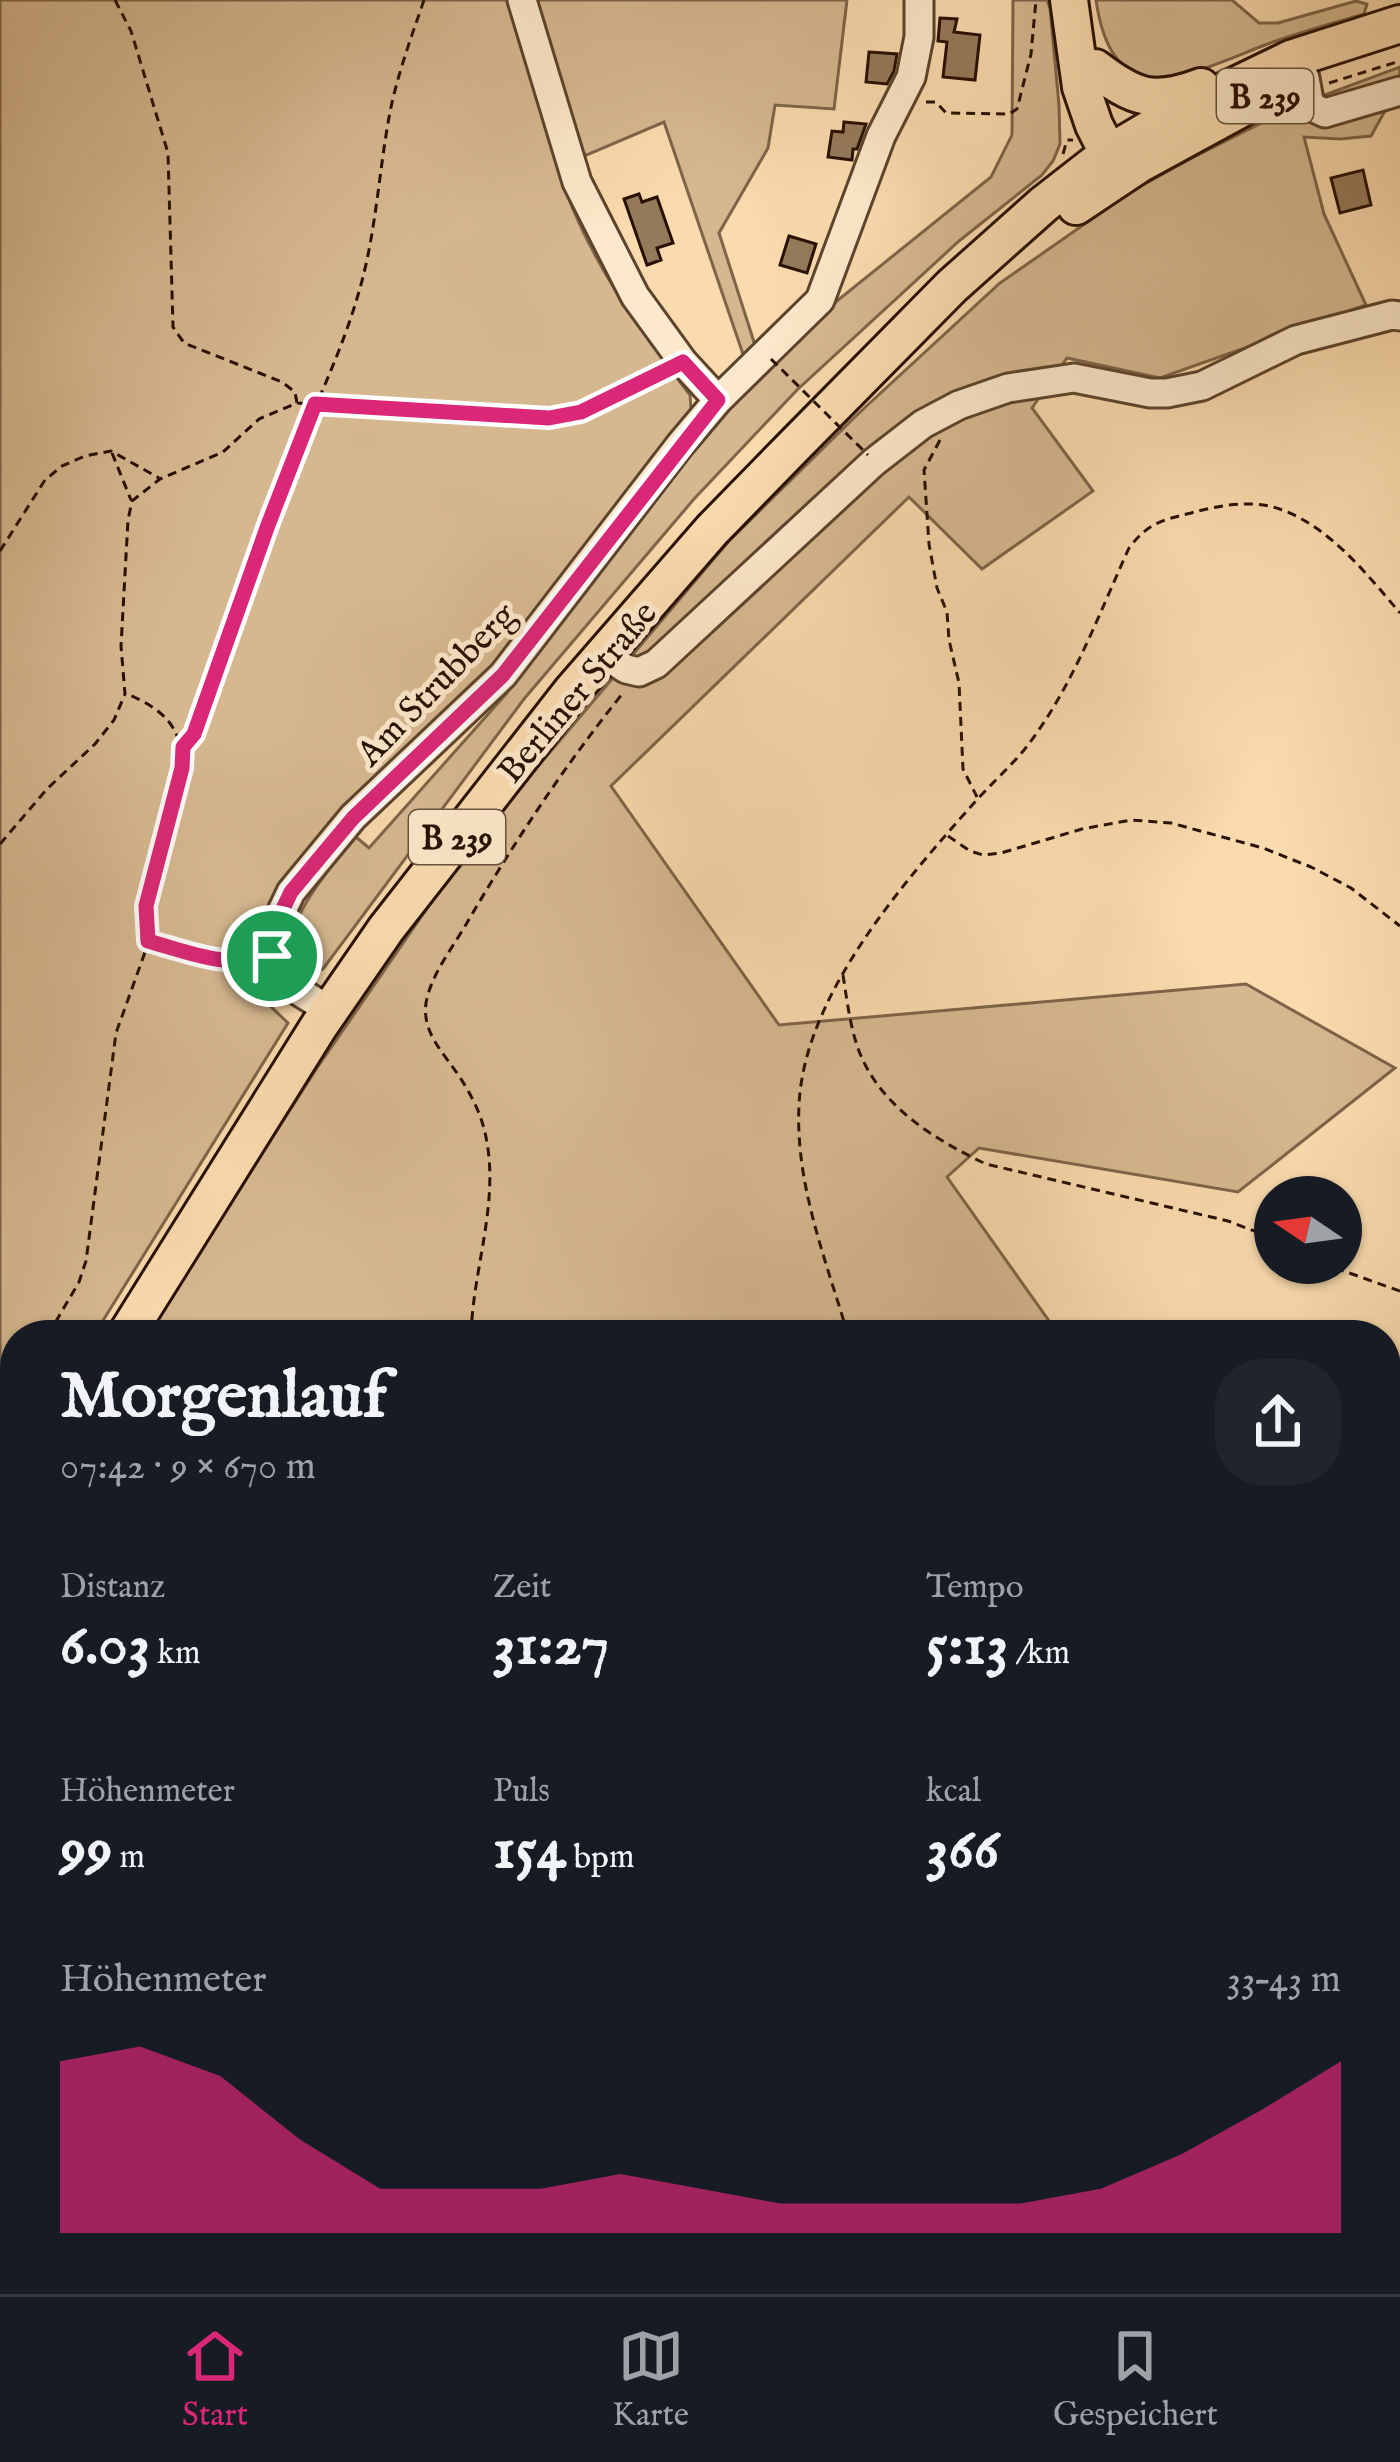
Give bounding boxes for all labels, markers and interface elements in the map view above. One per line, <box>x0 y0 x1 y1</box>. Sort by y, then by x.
road number: B 239 <box>1217 69 1313 123</box>
street label: Berliner Straße <box>489 592 668 794</box>
street label: Am Strubberg <box>347 593 527 777</box>
road number: B 239 <box>409 810 505 864</box>
pin <box>221 905 323 1007</box>
icon: arrive <box>239 923 305 989</box>
north arrow <box>1254 1176 1362 1284</box>
map controls <box>1254 1176 1362 1284</box>
text: Morgenlauf <box>60 1356 387 1440</box>
button: share <box>1215 1359 1341 1485</box>
text: 07:42 · 9 × 670 m <box>60 1443 316 1492</box>
text: Distanz <box>60 1567 165 1609</box>
text: Zeit <box>493 1567 551 1609</box>
text: Tempo <box>926 1567 1024 1609</box>
text: 6.03 <box>60 1609 150 1685</box>
text: 31:27 <box>493 1609 609 1685</box>
text: 5:13 <box>926 1609 1008 1685</box>
text: km <box>150 1633 200 1675</box>
text: /km <box>1008 1633 1070 1675</box>
text: Höhenmeter <box>60 1771 235 1813</box>
text: Puls <box>493 1771 550 1813</box>
text: kcal <box>926 1771 981 1813</box>
text: 99 <box>60 1813 112 1889</box>
text: 154 <box>493 1813 566 1889</box>
text: 366 <box>926 1813 999 1889</box>
text: m <box>112 1837 145 1879</box>
text: bpm <box>566 1837 634 1879</box>
text: Höhenmeter <box>60 1956 267 2005</box>
text: 33–43 m <box>1227 1956 1341 2005</box>
tab: Start <box>182 2323 248 2437</box>
tab: Karte <box>612 2323 689 2437</box>
tab: Gespeichert <box>1053 2323 1218 2437</box>

